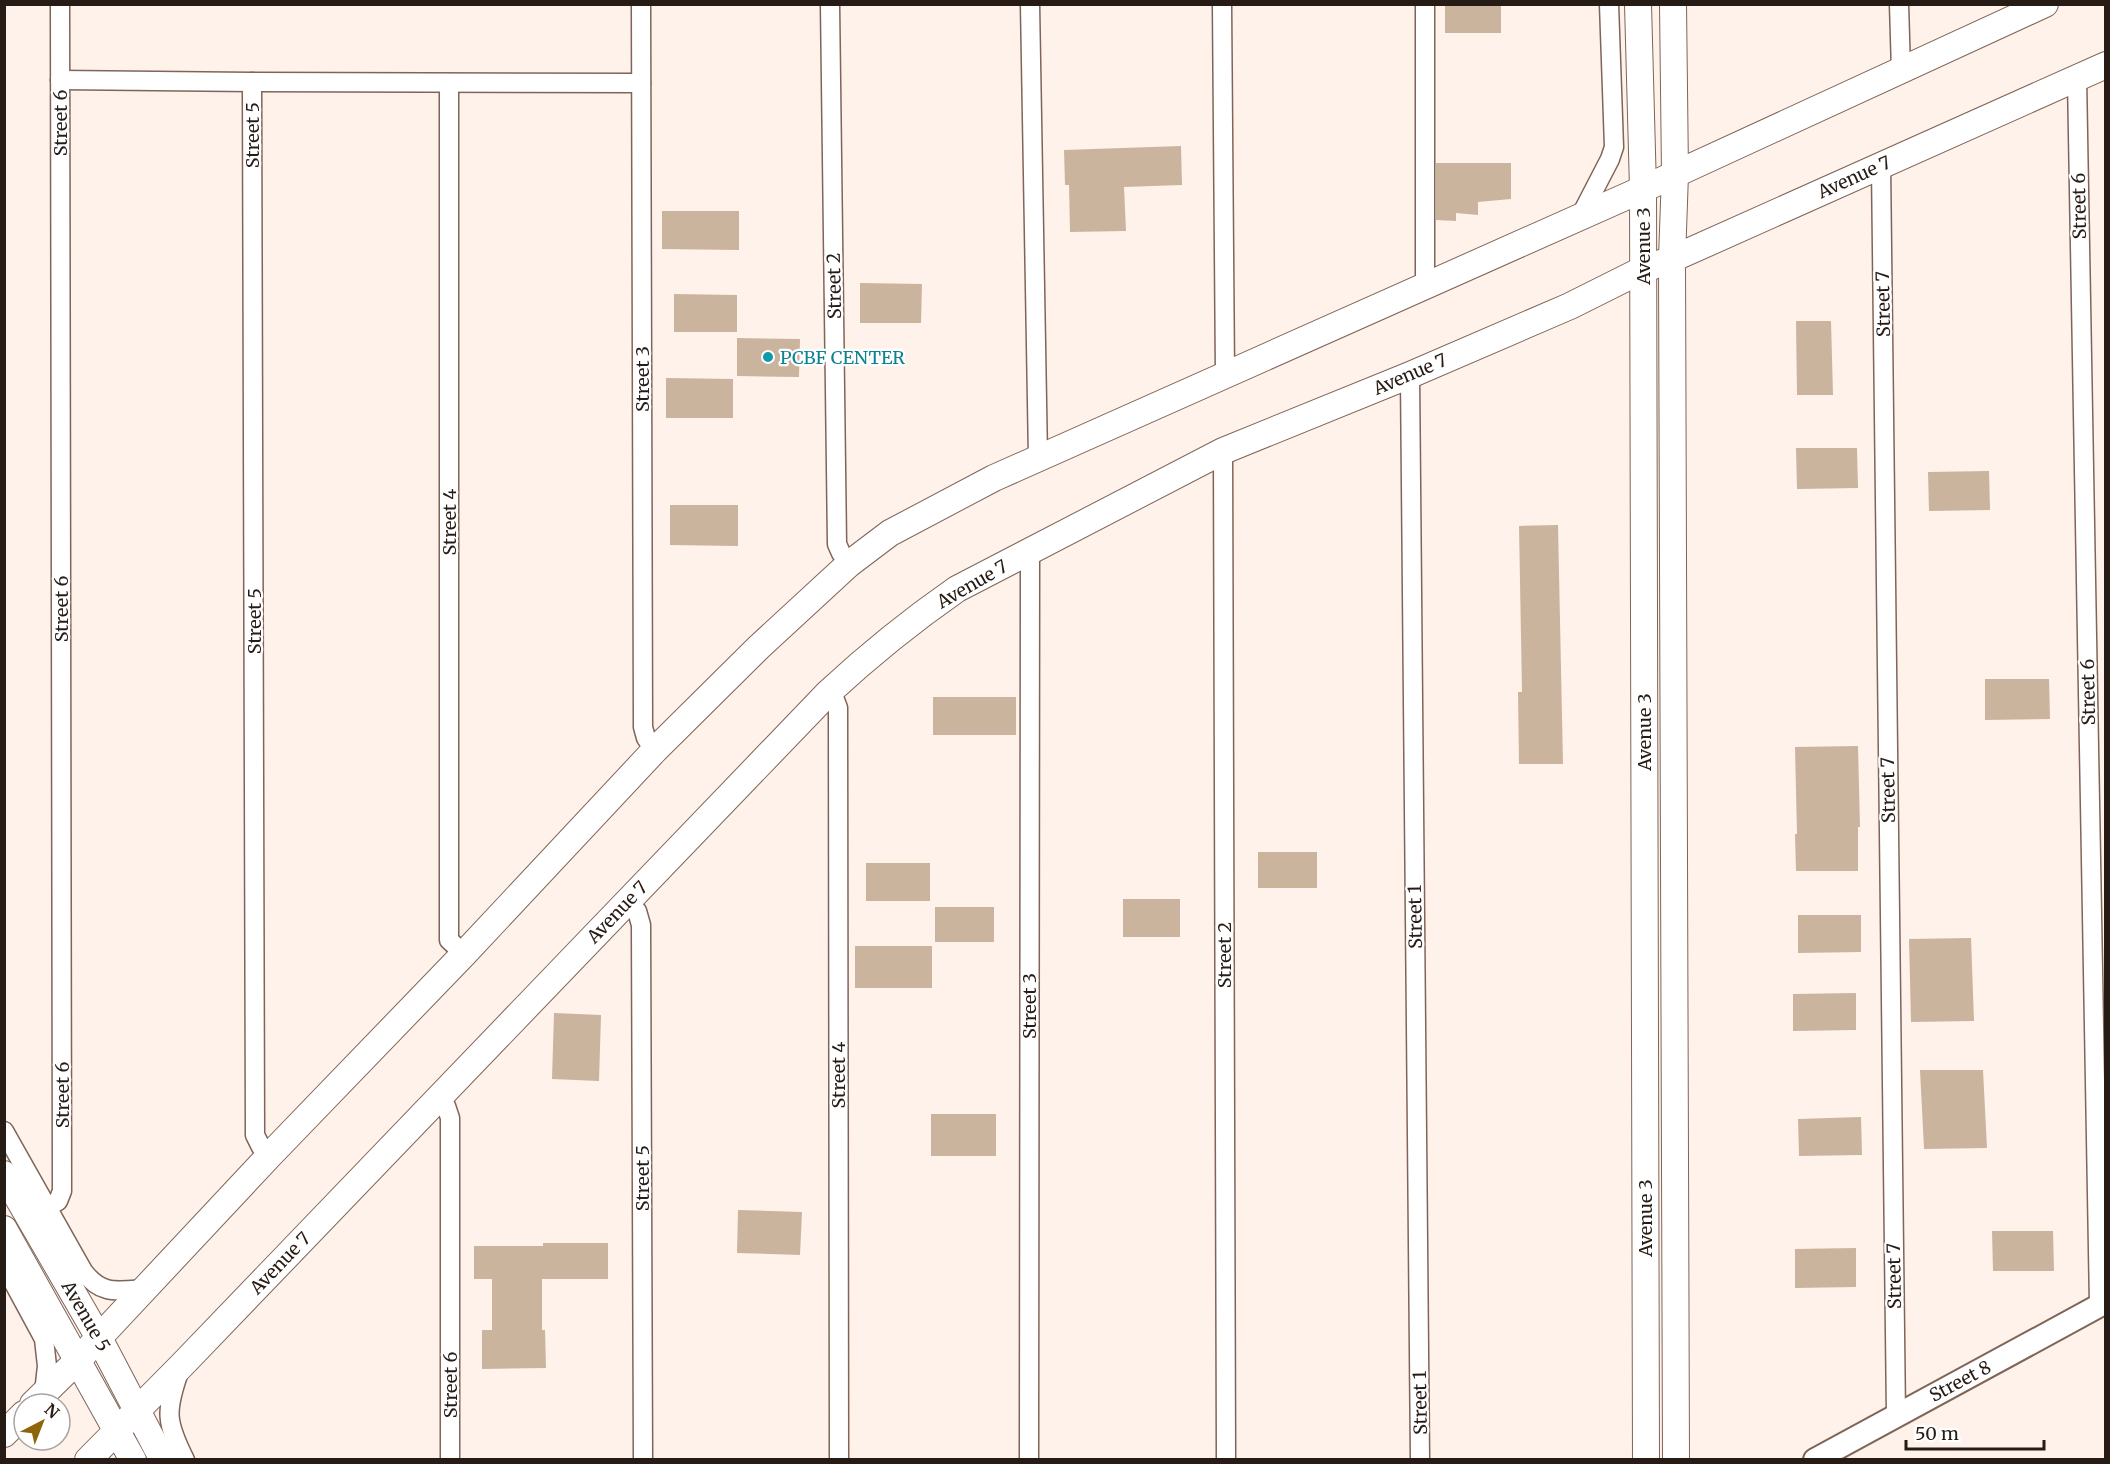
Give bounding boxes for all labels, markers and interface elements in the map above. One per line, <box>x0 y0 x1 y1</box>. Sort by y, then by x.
street label: Street 6 <box>49 90 72 156</box>
street label: Street 5 <box>241 102 264 168</box>
street label: Avenue 7 <box>1813 151 1894 204</box>
street label: Street 6 <box>2067 172 2091 240</box>
street label: Avenue 3 <box>1632 207 1655 286</box>
street label: Street 2 <box>822 253 846 319</box>
street label: Street 7 <box>1871 271 1895 337</box>
street label: Street 3 <box>631 346 654 412</box>
place label: PCBF CENTER <box>780 346 905 369</box>
street label: Avenue 7 <box>1369 348 1450 400</box>
marker: PCBF CENTER <box>761 350 775 364</box>
street label: Street 4 <box>438 489 461 555</box>
street label: Avenue 7 <box>932 555 1011 614</box>
street label: Street 6 <box>50 576 73 642</box>
street label: Street 5 <box>243 588 266 654</box>
street label: Street 6 <box>2076 658 2100 726</box>
street label: Avenue 3 <box>1633 693 1656 772</box>
street label: Street 7 <box>1876 757 1900 823</box>
street label: Avenue 7 <box>581 876 652 949</box>
street label: Street 1 <box>1403 885 1427 949</box>
street label: Street 2 <box>1213 922 1236 988</box>
street label: Street 3 <box>1018 973 1041 1039</box>
street label: Street 4 <box>827 1042 850 1108</box>
street label: Street 6 <box>51 1062 74 1128</box>
street label: Street 5 <box>631 1145 654 1211</box>
street label: Avenue 3 <box>1634 1179 1657 1258</box>
street label: Avenue 7 <box>244 1227 315 1300</box>
street label: Street 7 <box>1882 1243 1906 1309</box>
street label: Avenue 5 <box>56 1276 115 1356</box>
street label: Street 6 <box>439 1352 462 1418</box>
street label: Street 8 <box>1925 1355 1995 1407</box>
street label: Street 1 <box>1408 1371 1432 1435</box>
north arrow <box>12 1392 72 1452</box>
text: N <box>41 1399 64 1423</box>
scale bar <box>1906 1413 2044 1451</box>
text: 50 m <box>1915 1422 1959 1445</box>

